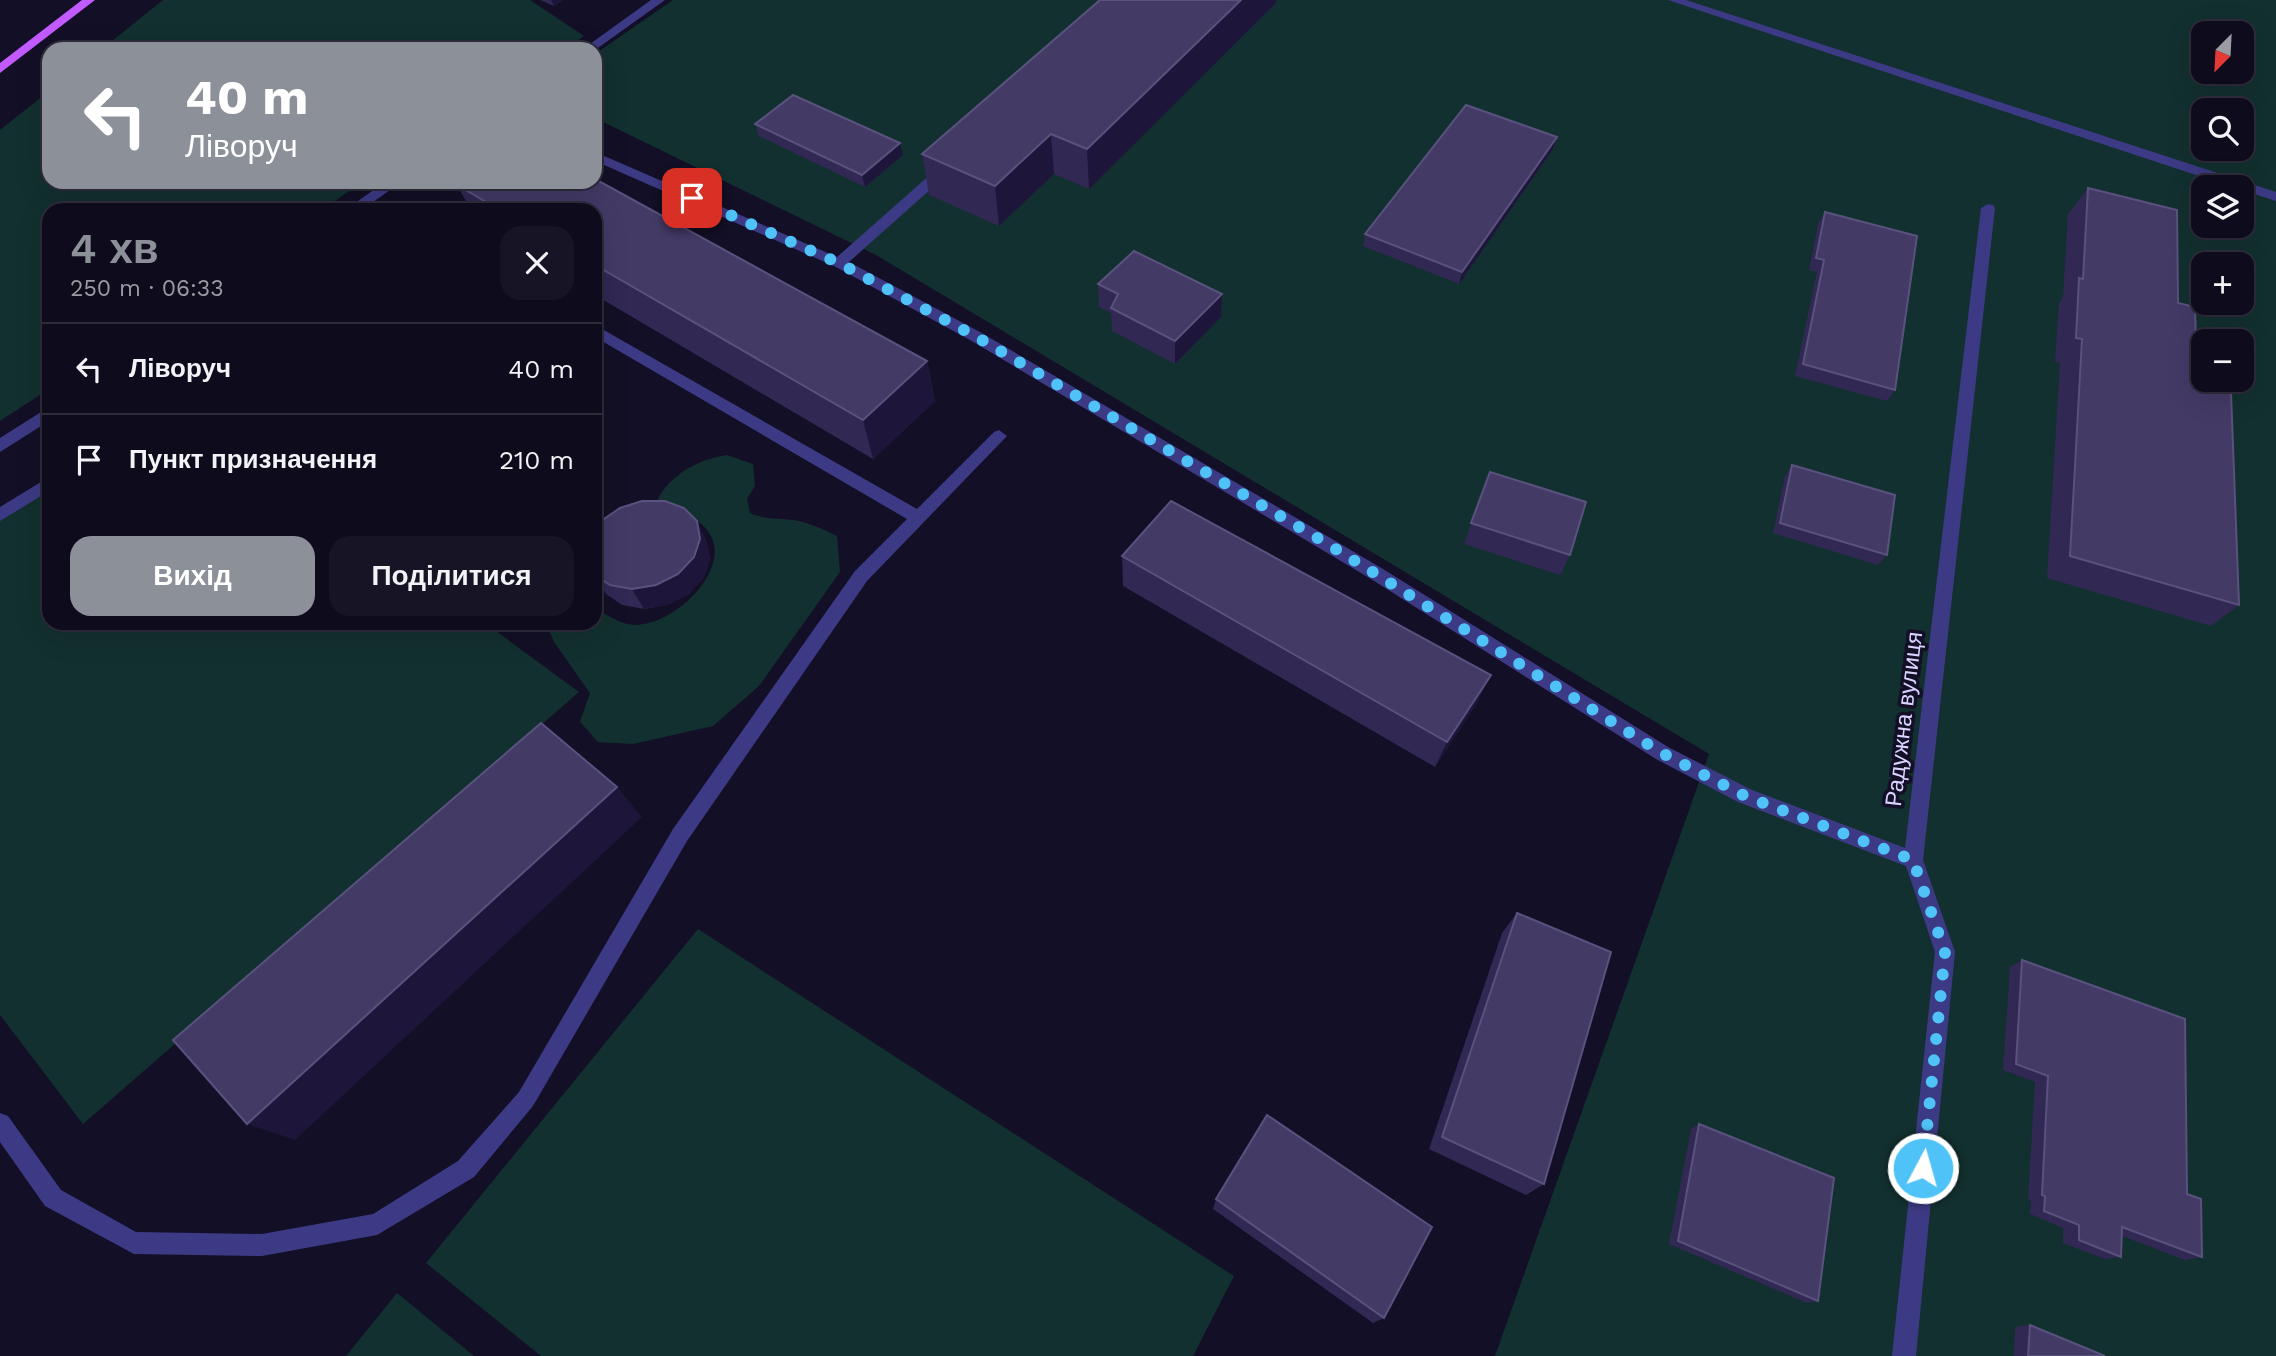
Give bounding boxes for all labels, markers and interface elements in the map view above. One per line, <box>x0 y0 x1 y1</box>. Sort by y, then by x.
north arrow <box>2191 21 2254 84</box>
map controls <box>2191 21 2254 392</box>
text: 40 m <box>185 68 308 126</box>
icon: left <box>70 70 161 161</box>
button: search <box>2191 98 2254 161</box>
text: Ліворуч <box>185 127 298 165</box>
pin <box>662 168 722 228</box>
button: layers <box>2191 175 2254 238</box>
icon: arrive <box>673 179 711 217</box>
text: 4 хв <box>70 224 159 273</box>
button: close <box>500 226 574 300</box>
button: + <box>2191 252 2254 315</box>
text: 250 m · 06:33 <box>70 275 224 302</box>
button: − <box>2191 329 2254 392</box>
icon: left <box>70 350 108 388</box>
text: Ліворуч <box>129 353 231 383</box>
text: 40 m <box>508 354 574 384</box>
icon: arrive <box>70 441 108 479</box>
text: Пункт призначення <box>129 444 377 474</box>
text: 210 m <box>499 445 574 475</box>
button: Вихід <box>70 536 315 616</box>
button: Поділитися <box>329 536 574 616</box>
street label: Радужна вулиця <box>1880 630 1928 808</box>
position arrow <box>1886 1131 1960 1205</box>

